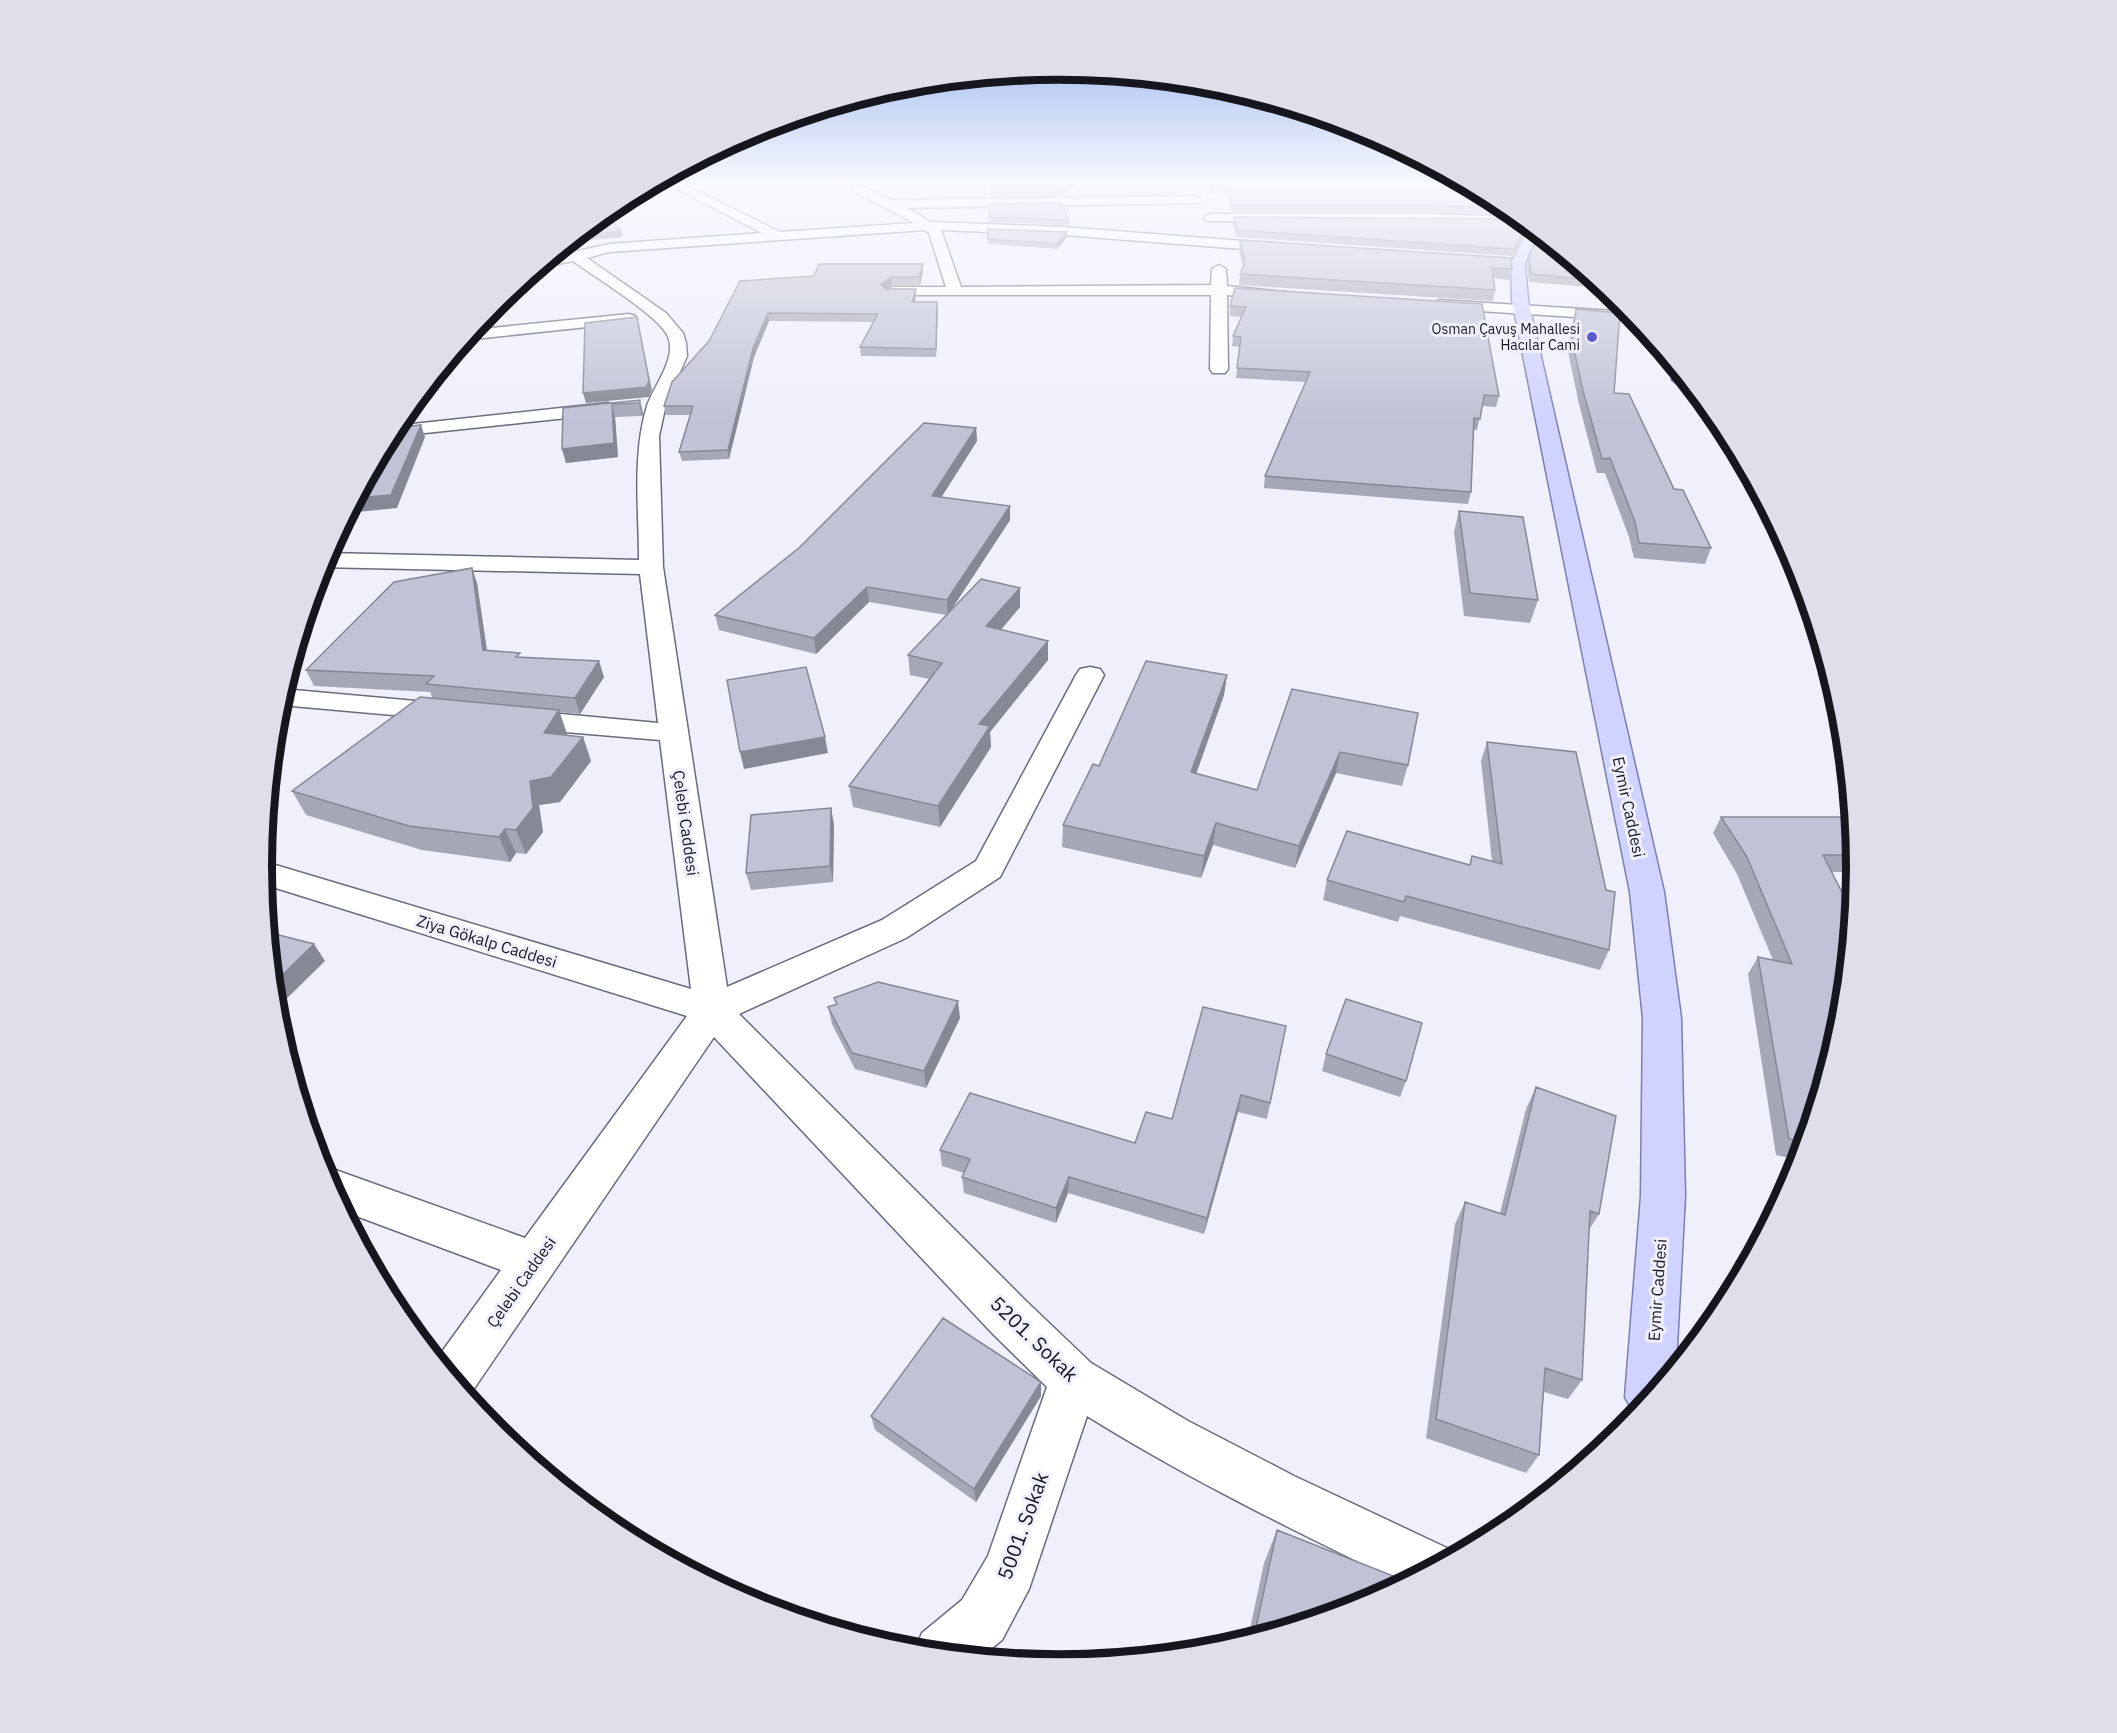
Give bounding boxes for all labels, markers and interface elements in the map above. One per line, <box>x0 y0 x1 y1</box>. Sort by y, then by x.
place label: Osman Çavuş Mahallesi Hacılar Cami <box>1431 320 1580 354</box>
marker: Osman Çavuş Mahallesi Hacılar Cami <box>1585 330 1599 344</box>
street label: Eymir Caddesi <box>1609 755 1649 859</box>
street label: Çelebi Caddesi <box>669 769 703 877</box>
street label: Ziya Gökalp Caddesi <box>415 910 559 972</box>
street label: Çelebi Caddesi <box>482 1233 560 1331</box>
street label: Eymir Caddesi <box>1643 1238 1671 1342</box>
street label: 5201. Sokak <box>984 1290 1085 1388</box>
street label: 5001. Sokak <box>991 1468 1055 1583</box>

